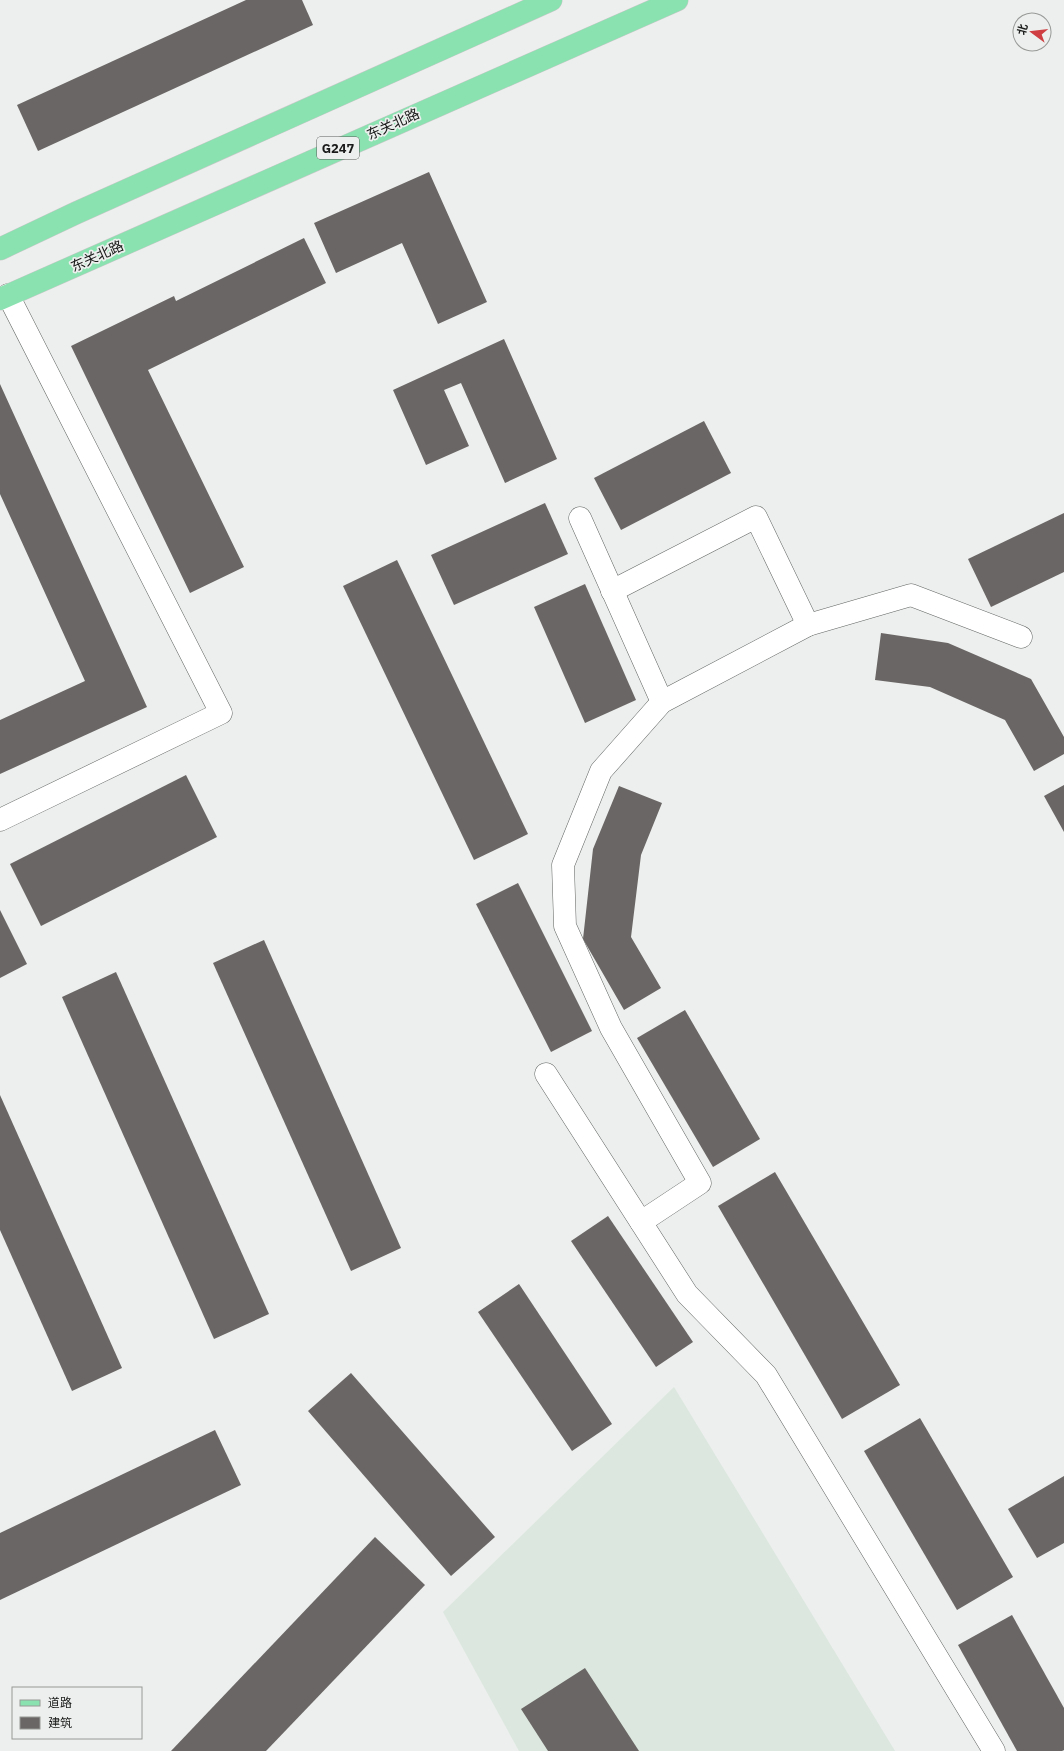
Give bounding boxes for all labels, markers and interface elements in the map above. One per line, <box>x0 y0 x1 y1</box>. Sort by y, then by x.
north arrow <box>1012 12 1052 52</box>
text: 北 <box>1014 22 1031 37</box>
street label: 东关北路 <box>364 104 422 144</box>
road number: G247 <box>317 137 359 159</box>
street label: 东关北路 <box>68 236 126 276</box>
legend <box>12 1687 142 1739</box>
text: 道路 <box>48 1695 72 1710</box>
text: 建筑 <box>48 1715 72 1730</box>

